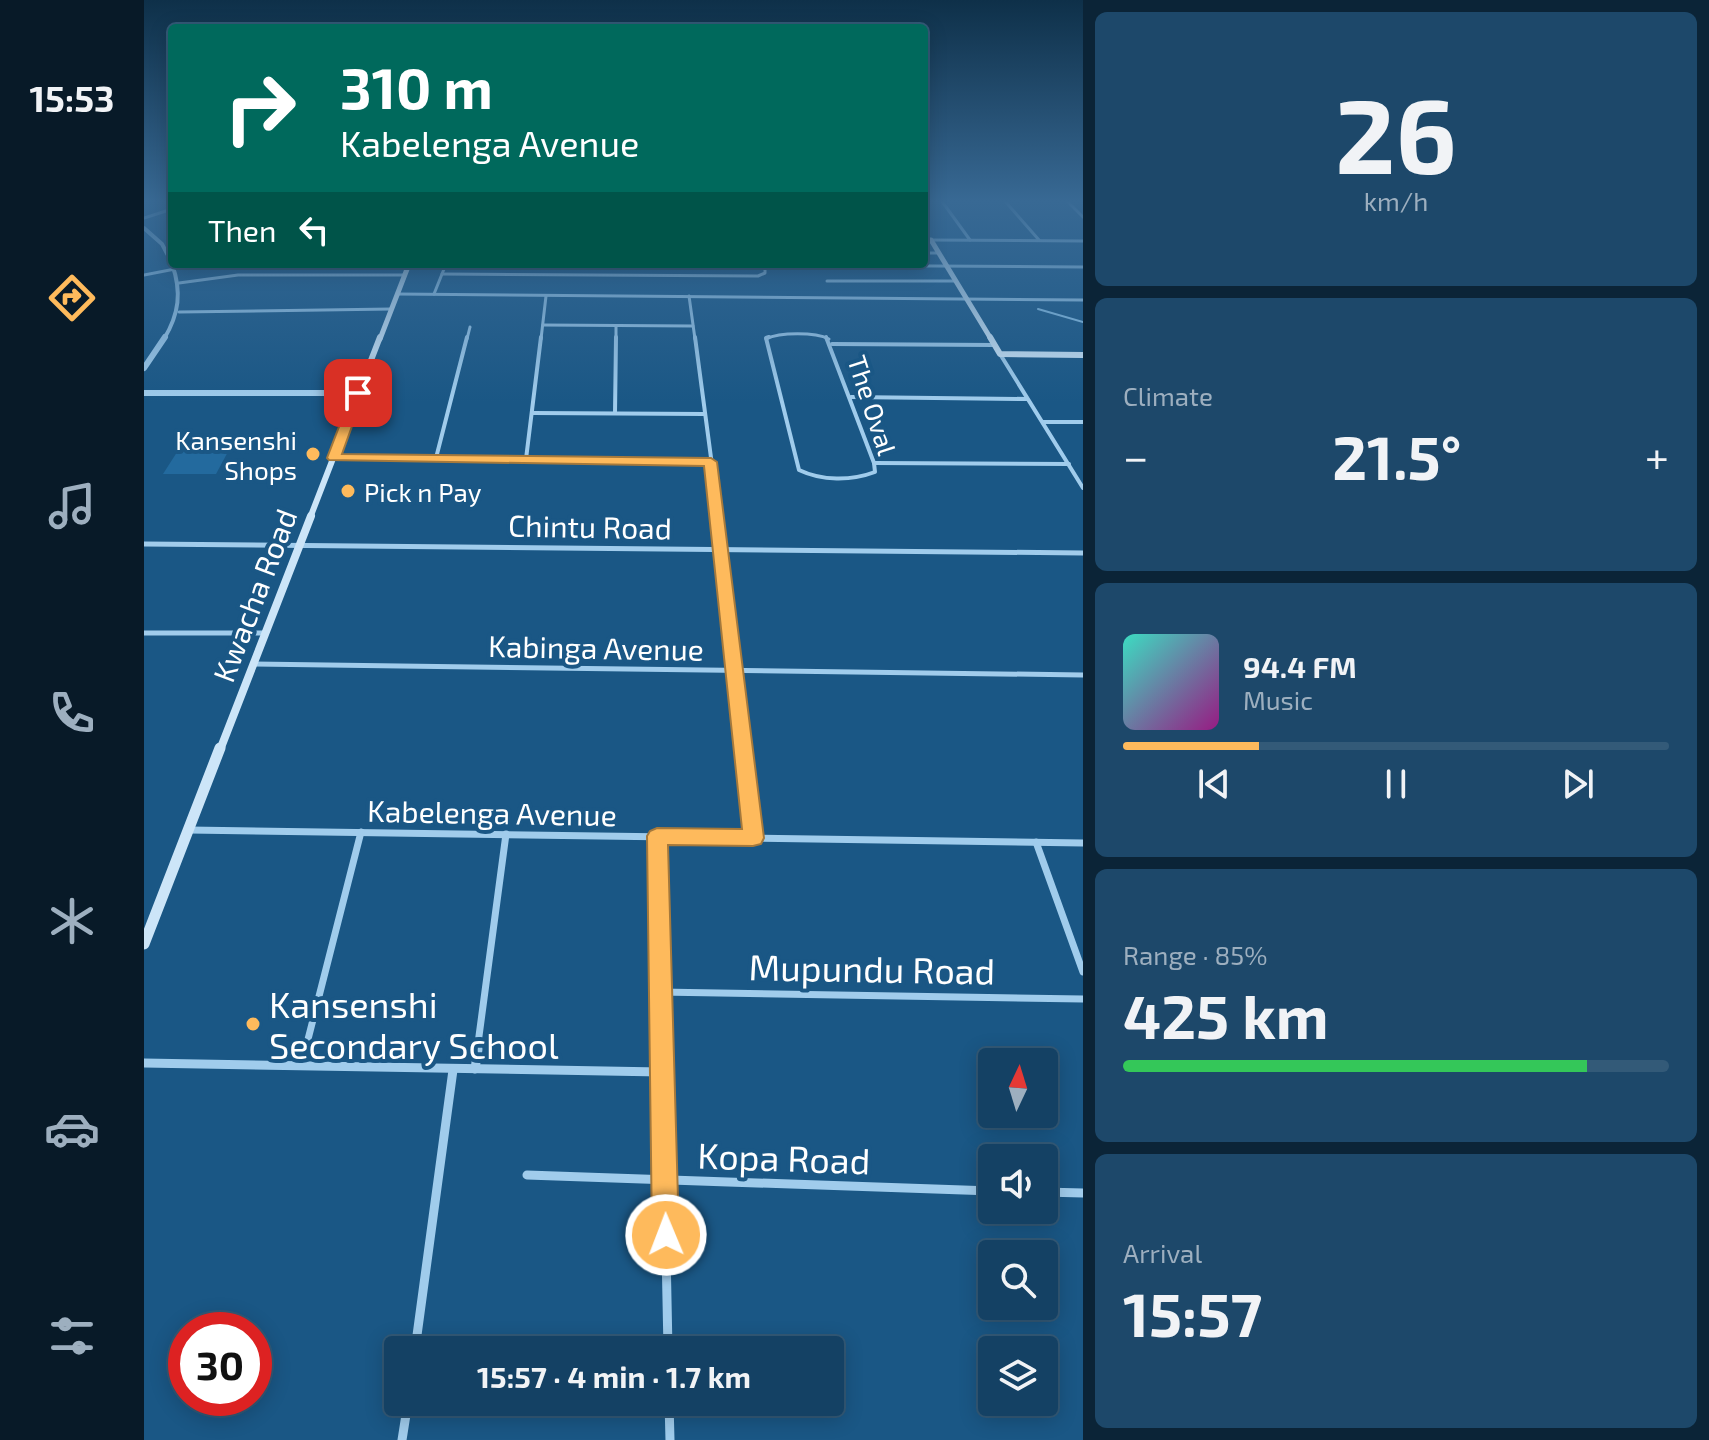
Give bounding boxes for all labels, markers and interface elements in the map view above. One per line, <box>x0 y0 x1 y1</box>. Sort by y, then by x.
text: 310 m <box>340 53 493 120</box>
icon: right <box>208 56 312 160</box>
text: 26 <box>1335 70 1457 195</box>
text: 15:53 <box>30 76 114 119</box>
text: Kabelenga Avenue <box>340 121 639 164</box>
text: km/h <box>1364 185 1428 216</box>
icon: left <box>292 208 336 252</box>
text: Then <box>208 212 276 248</box>
icon: directions <box>44 270 100 326</box>
street label: The Oval <box>842 351 904 459</box>
pin <box>324 359 392 427</box>
icon: arrive <box>336 371 380 415</box>
text: Climate <box>1123 380 1213 411</box>
text: 21.5° <box>1332 420 1461 492</box>
place label: Kansenshi Shops <box>175 424 297 485</box>
text: − <box>1123 429 1149 482</box>
text: + <box>1645 429 1669 482</box>
marker: Kansenshi Shops <box>304 445 322 463</box>
place label: Pick n Pay <box>364 476 482 507</box>
icon: music <box>44 478 100 534</box>
marker: Pick n Pay <box>339 482 357 500</box>
street label: Kwacha Road <box>204 503 304 687</box>
street label: Chintu Road <box>508 507 672 545</box>
street label: Kabinga Avenue <box>488 627 704 667</box>
text: 94.4 FM <box>1243 648 1357 684</box>
text: Music <box>1243 684 1313 715</box>
icon: phone <box>44 685 100 741</box>
icon: previous <box>1192 762 1236 806</box>
icon: pause <box>1374 762 1418 806</box>
icon: next <box>1556 762 1600 806</box>
street label: Kabelenga Avenue <box>367 792 617 832</box>
icon: climate <box>44 893 100 949</box>
text: Range · 85% <box>1123 939 1268 970</box>
street label: Mupundu Road <box>748 944 996 992</box>
text: 425 km <box>1123 979 1329 1051</box>
place label: Kansenshi Secondary School <box>269 982 559 1066</box>
marker: Kansenshi Secondary School <box>244 1015 262 1033</box>
north arrow <box>978 1048 1058 1128</box>
map controls <box>978 1048 1058 1416</box>
icon: car <box>44 1101 100 1157</box>
street label: Kopa Road <box>697 1132 871 1182</box>
button: sound <box>978 1144 1058 1224</box>
position arrow <box>624 1193 708 1277</box>
text: Arrival <box>1123 1237 1202 1268</box>
button: search <box>978 1240 1058 1320</box>
text: 15:57 <box>1123 1277 1262 1349</box>
icon: filters <box>44 1308 100 1364</box>
speed limit sign: 30 <box>168 1312 272 1416</box>
button: layers <box>978 1336 1058 1416</box>
text: 15:57 · 4 min · 1.7 km <box>477 1358 751 1394</box>

